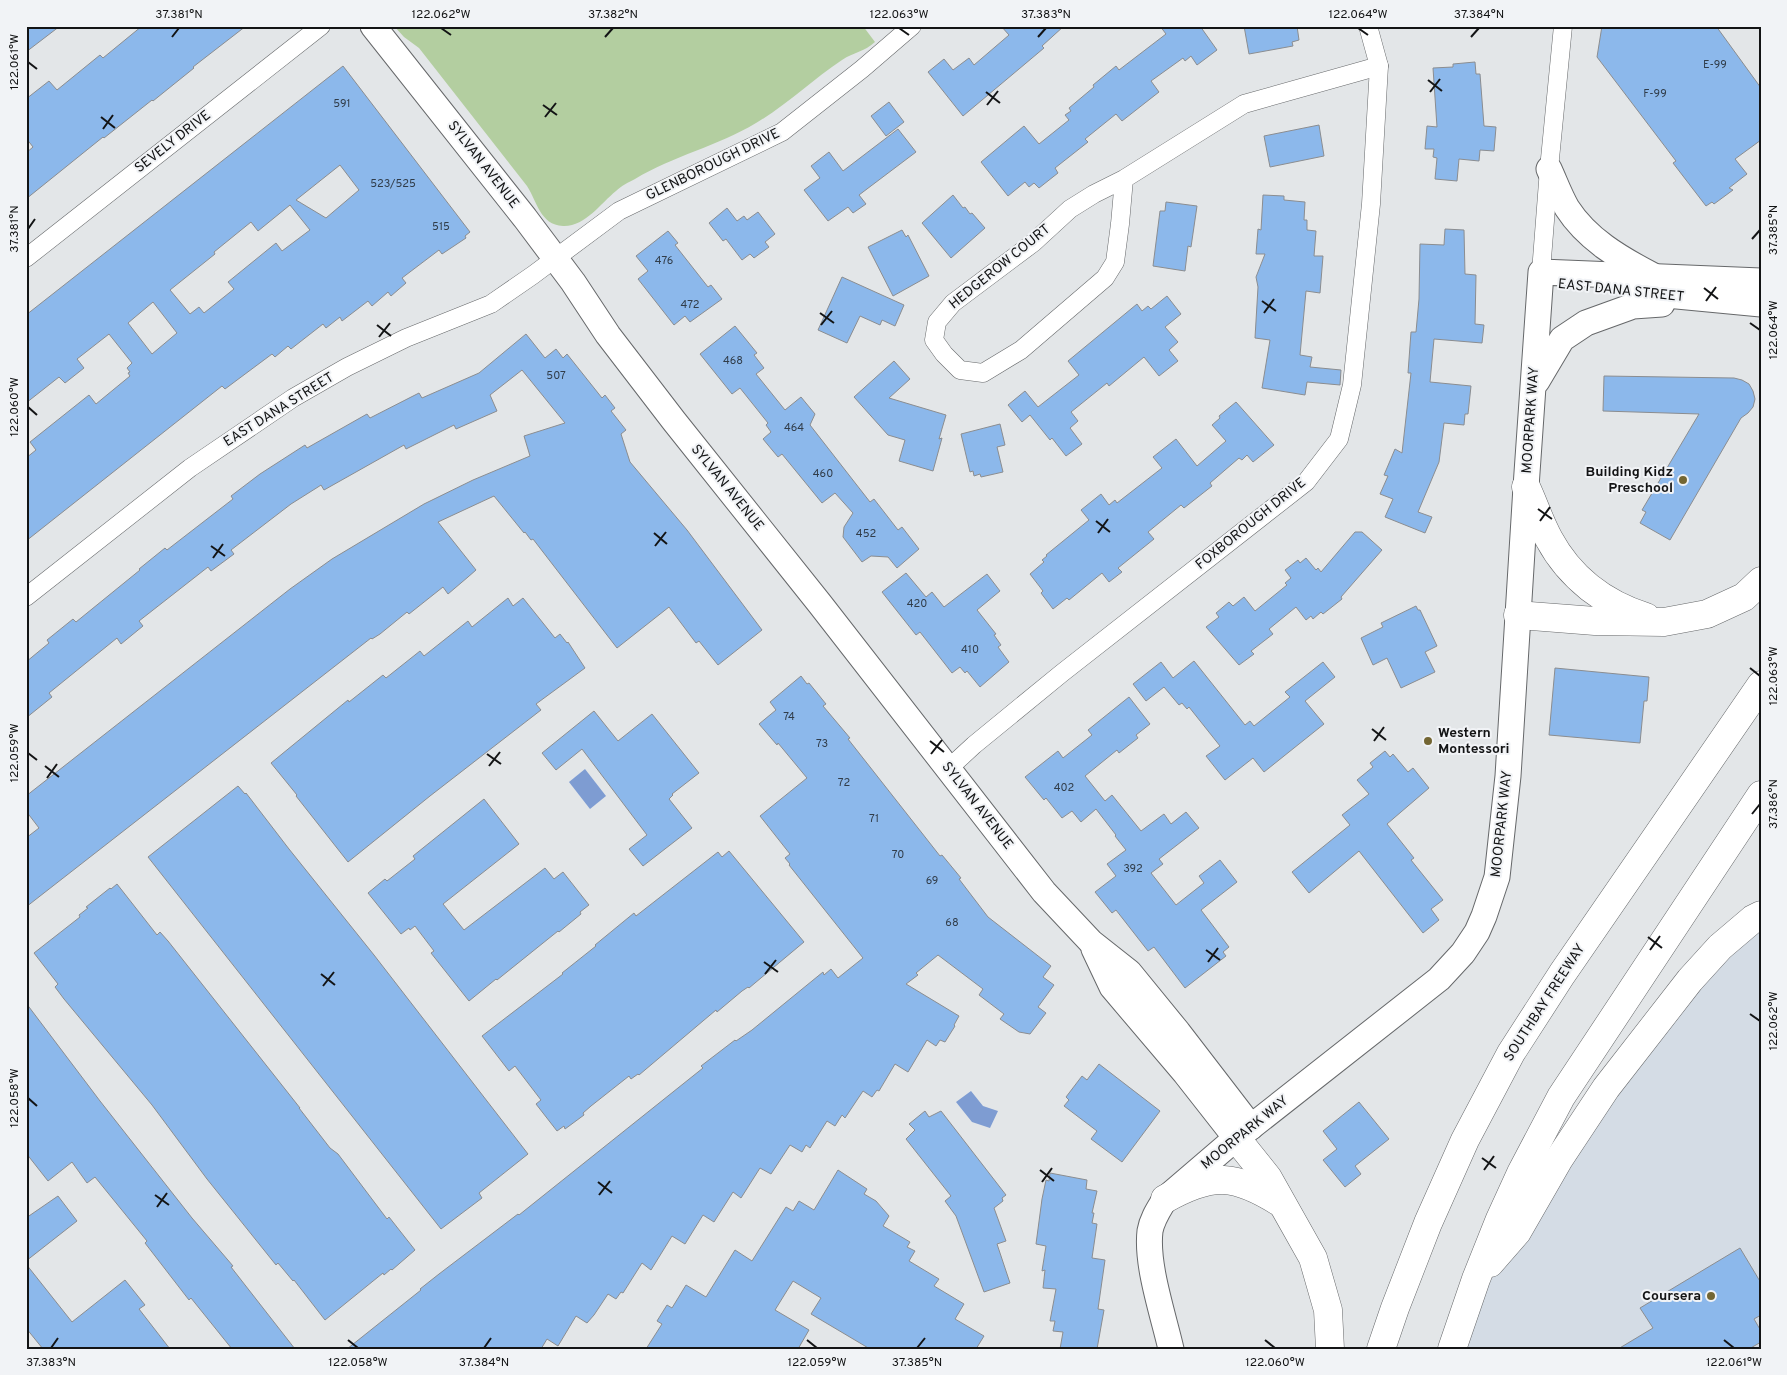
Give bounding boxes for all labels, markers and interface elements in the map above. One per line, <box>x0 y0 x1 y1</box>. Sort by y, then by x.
text: 37.381°N <box>155 7 203 23</box>
text: 122.062°W <box>411 7 471 23</box>
text: 37.382°N <box>588 7 638 23</box>
text: 122.063°W <box>870 7 928 23</box>
text: 37.383°N <box>1021 7 1071 23</box>
text: 122.064°W <box>1328 7 1388 23</box>
text: 37.384°N <box>1454 7 1504 23</box>
text: 122.061°W <box>7 34 23 90</box>
house number: E-99 <box>1703 58 1727 72</box>
house number: F-99 <box>1643 87 1667 101</box>
house number: 591 <box>333 97 351 111</box>
street label: SEVELY DRIVE <box>132 107 214 177</box>
street label: SYLVAN AVENUE <box>444 118 522 212</box>
street label: GLENBOROUGH DRIVE <box>643 125 783 205</box>
house number: 523/525 <box>370 177 416 191</box>
text: 37.381°N <box>7 205 23 253</box>
text: 37.385°N <box>1766 205 1782 255</box>
house number: 515 <box>432 220 450 234</box>
street label: HEDGEROW COURT <box>946 221 1054 313</box>
house number: 476 <box>655 254 673 268</box>
street label: EAST DANA STREET <box>1557 276 1685 306</box>
house number: 472 <box>680 298 700 312</box>
text: 122.064°W <box>1766 300 1782 360</box>
house number: 468 <box>723 354 743 368</box>
street label: MOORPARK WAY <box>1519 366 1543 474</box>
street label: EAST DANA STREET <box>221 369 337 451</box>
house number: 507 <box>546 369 566 383</box>
text: 122.060°W <box>7 377 23 437</box>
house number: 464 <box>784 421 804 435</box>
street label: SYLVAN AVENUE <box>687 441 767 535</box>
place label: Building Kidz Preschool <box>1585 464 1673 497</box>
house number: 460 <box>813 467 833 481</box>
street label: FOXBOROUGH DRIVE <box>1192 474 1310 574</box>
marker: Building Kidz Preschool <box>1677 474 1689 486</box>
house number: 452 <box>856 527 876 541</box>
house number: 420 <box>907 597 927 611</box>
house number: 410 <box>961 643 979 657</box>
text: 122.063°W <box>1766 647 1782 705</box>
house number: 74 <box>783 710 795 724</box>
text: 122.059°W <box>7 723 23 783</box>
place label: Western Montessori <box>1438 725 1510 758</box>
marker: Western Montessori <box>1422 735 1434 747</box>
house number: 73 <box>816 737 828 751</box>
street label: SYLVAN AVENUE <box>938 759 1016 853</box>
street label: MOORPARK WAY <box>1488 770 1516 878</box>
house number: 72 <box>838 776 850 790</box>
text: 37.386°N <box>1766 779 1782 829</box>
house number: 402 <box>1054 781 1074 795</box>
house number: 71 <box>869 812 879 826</box>
house number: 70 <box>892 848 904 862</box>
house number: 392 <box>1123 862 1143 876</box>
house number: 69 <box>926 874 938 888</box>
house number: 68 <box>945 916 959 930</box>
street label: SOUTHBAY FREEWAY <box>1501 941 1589 1065</box>
text: 122.062°W <box>1766 991 1782 1051</box>
text: 122.058°W <box>7 1068 23 1128</box>
street label: MOORPARK WAY <box>1198 1093 1292 1173</box>
place label: Coursera <box>1642 1288 1701 1305</box>
marker: Coursera <box>1705 1290 1717 1302</box>
text: 37.383°N <box>26 1355 76 1371</box>
text: 122.058°W <box>328 1355 388 1371</box>
text: 37.384°N <box>459 1355 509 1371</box>
text: 122.059°W <box>787 1355 847 1371</box>
text: 37.385°N <box>892 1355 942 1371</box>
text: 122.060°W <box>1245 1355 1305 1371</box>
text: 122.061°W <box>1706 1355 1762 1371</box>

